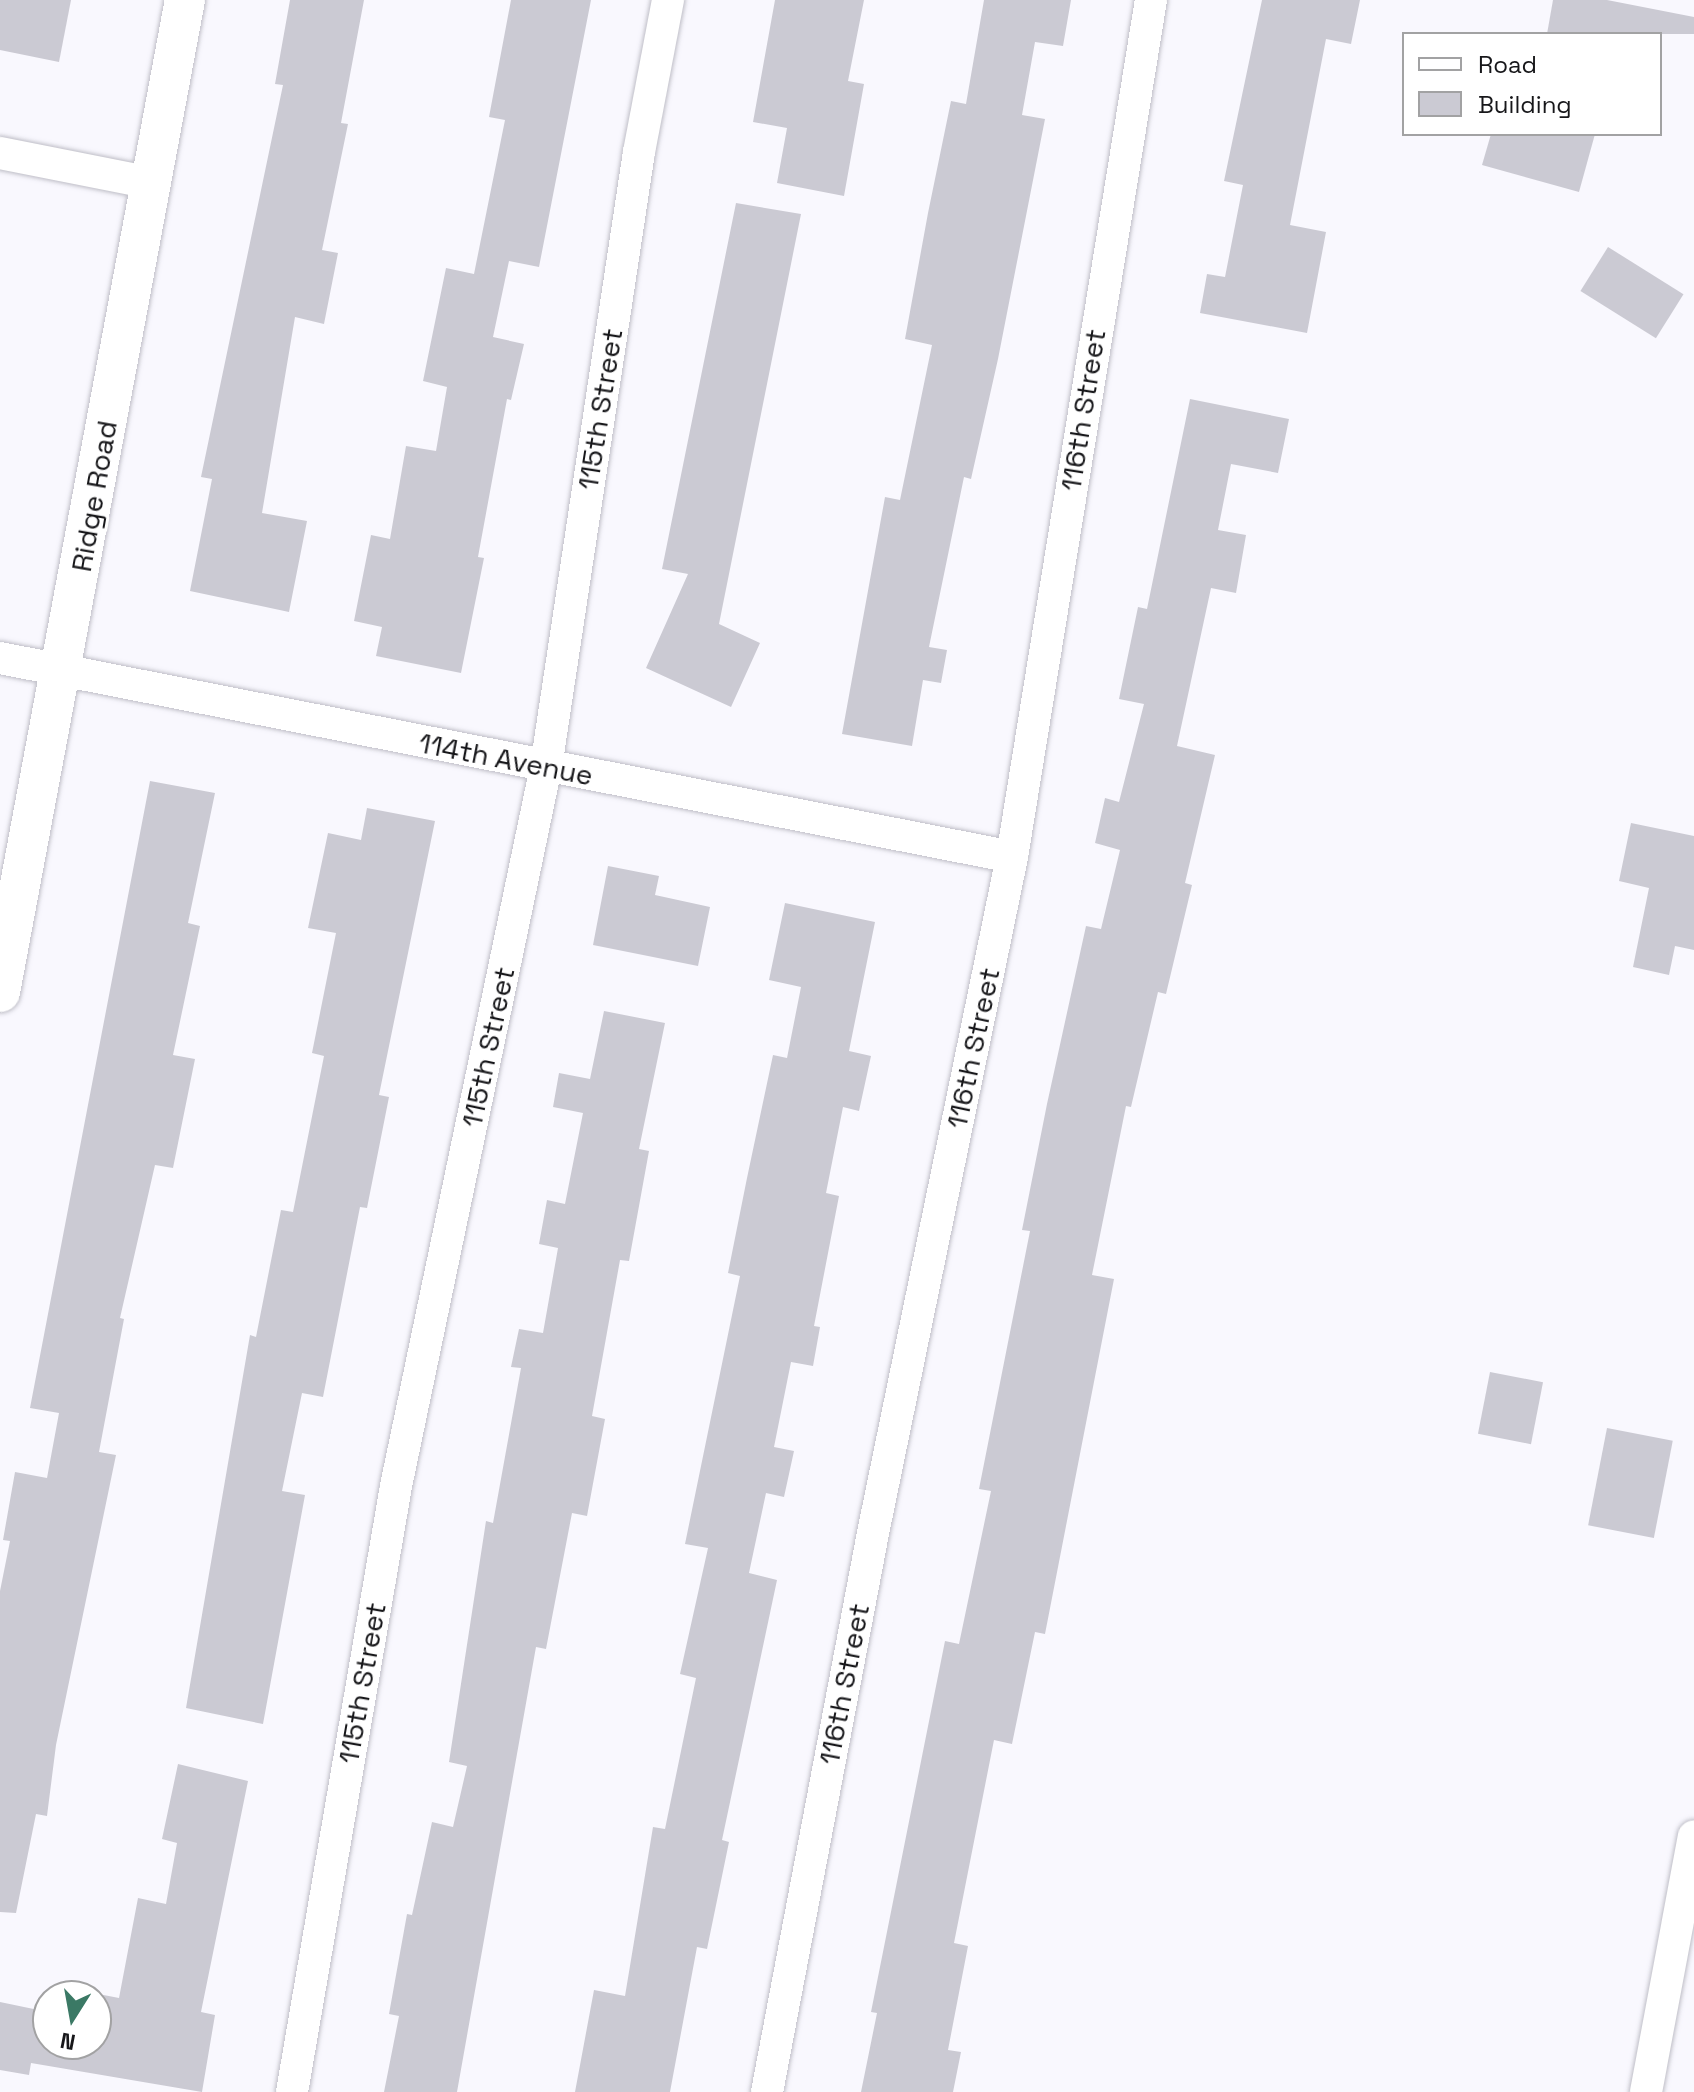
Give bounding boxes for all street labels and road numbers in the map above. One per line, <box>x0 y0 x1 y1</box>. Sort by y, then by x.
street label: 115th Street <box>571 326 629 492</box>
street label: 116th Street <box>1054 327 1112 493</box>
street label: Ridge Road <box>64 418 124 574</box>
street label: 114th Avenue <box>416 726 596 792</box>
street label: 115th Street <box>455 964 521 1130</box>
street label: 116th Street <box>940 965 1006 1131</box>
street label: 115th Street <box>331 1600 393 1766</box>
street label: 116th Street <box>812 1601 876 1767</box>

